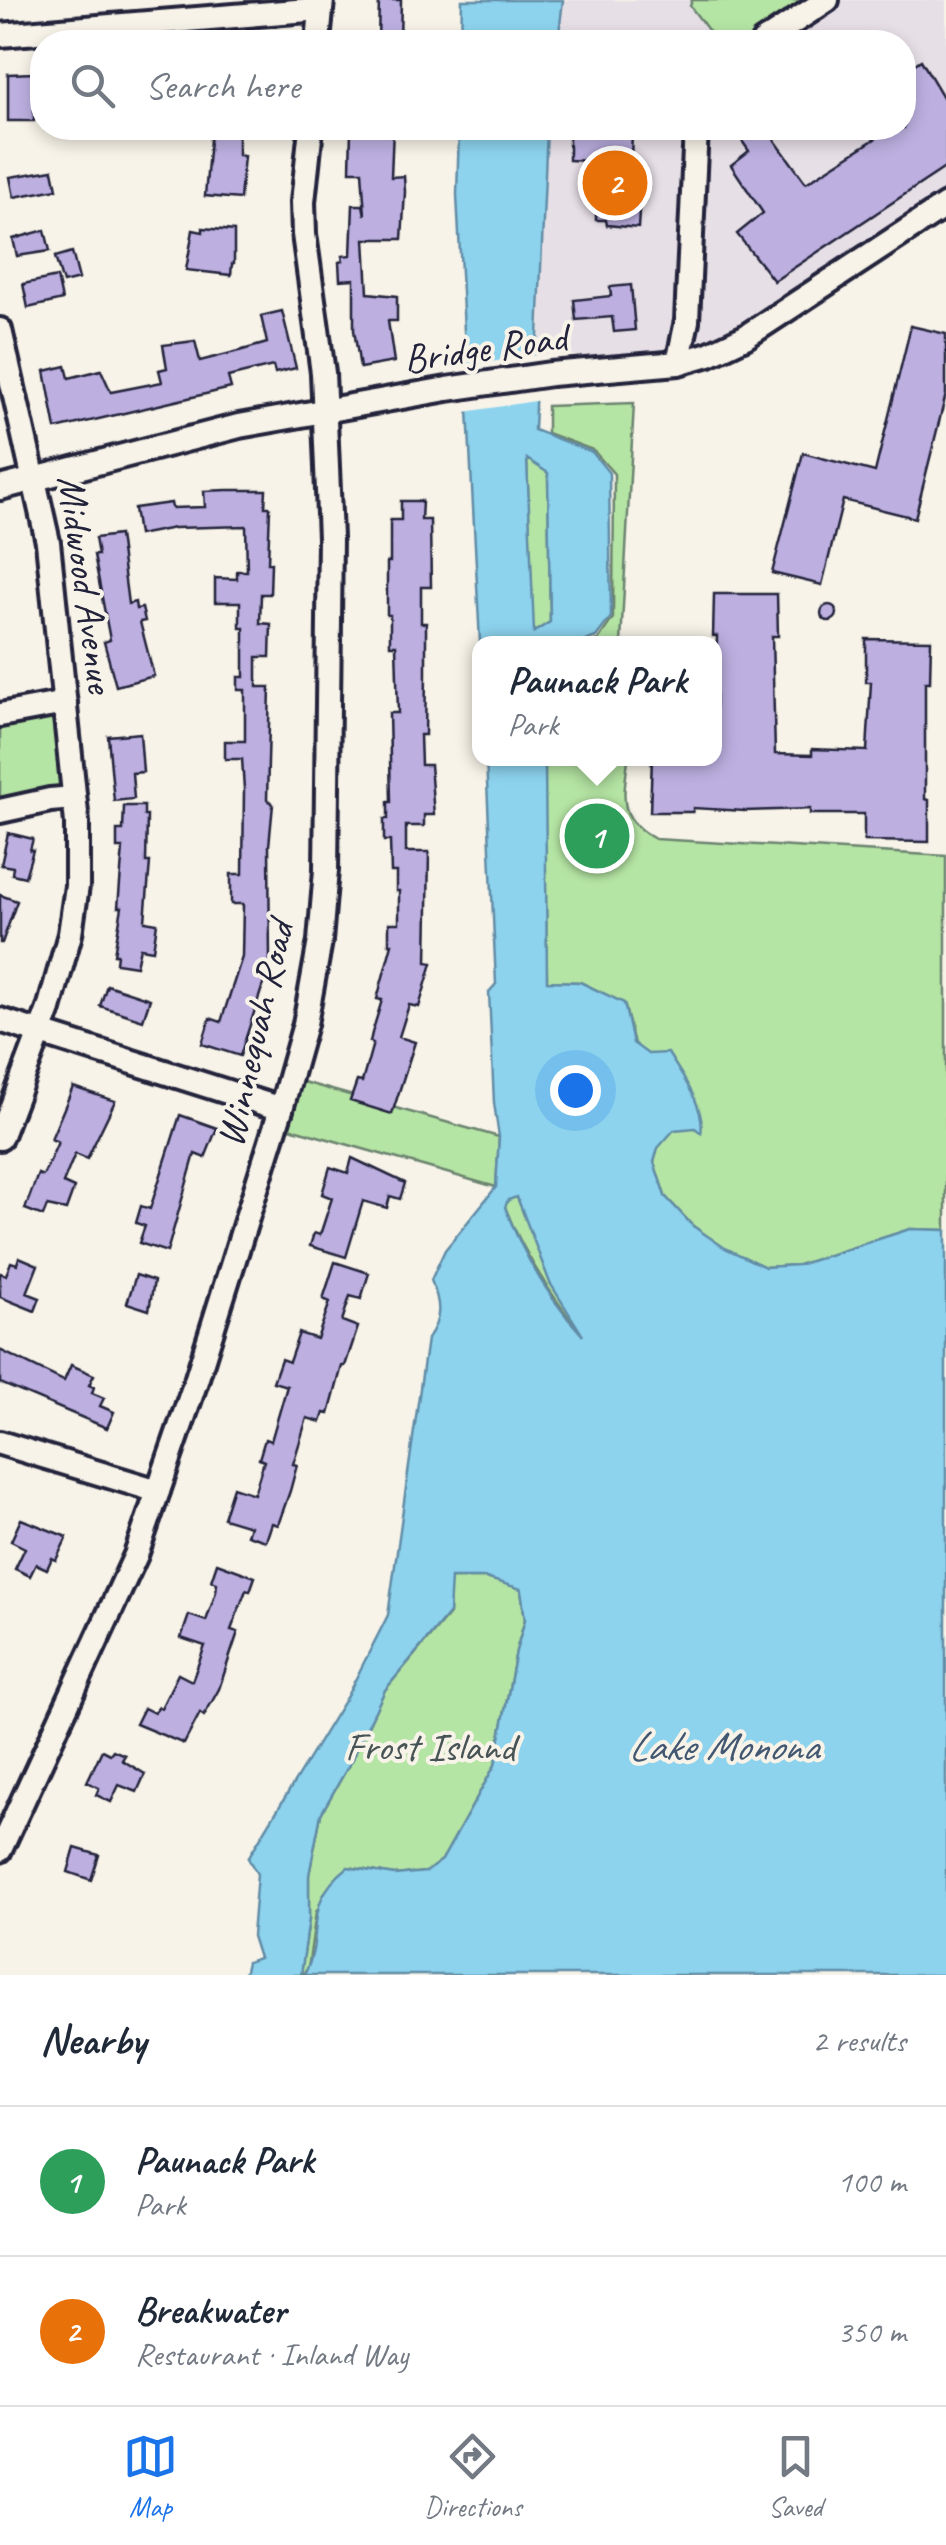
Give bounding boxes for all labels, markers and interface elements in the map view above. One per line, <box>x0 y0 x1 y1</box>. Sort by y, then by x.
search box <box>30 30 916 140</box>
icon: search <box>65 58 120 113</box>
text: Search here <box>145 62 300 109</box>
pin: 2 <box>582 146 648 220</box>
street label: Bridge Road <box>400 311 576 384</box>
street label: Midwood Avenue <box>46 472 126 699</box>
popup <box>472 636 722 766</box>
text: Paunack Park <box>508 657 686 704</box>
text: Park <box>508 704 558 745</box>
pin: 1 <box>564 798 630 874</box>
street label: Winnequah Road <box>205 911 307 1151</box>
your location <box>550 1065 601 1116</box>
water label: Lake Monona <box>628 1720 822 1773</box>
park label: Frost Island <box>345 1722 521 1772</box>
text: Nearby <box>40 2014 146 2067</box>
text: 2 results <box>812 2020 906 2061</box>
text: Paunack Park <box>135 2137 314 2184</box>
text: 1 <box>65 2161 80 2202</box>
text: 100 m <box>837 2161 906 2202</box>
text: Park <box>135 2184 186 2225</box>
text: Breakwater <box>135 2287 286 2334</box>
text: 2 <box>65 2311 80 2352</box>
text: 350 m <box>837 2311 906 2352</box>
text: Restaurant · Inland Way <box>135 2334 408 2375</box>
tab: Map <box>123 2429 178 2524</box>
tab: Directions <box>424 2429 522 2524</box>
tab: Saved <box>768 2429 823 2524</box>

